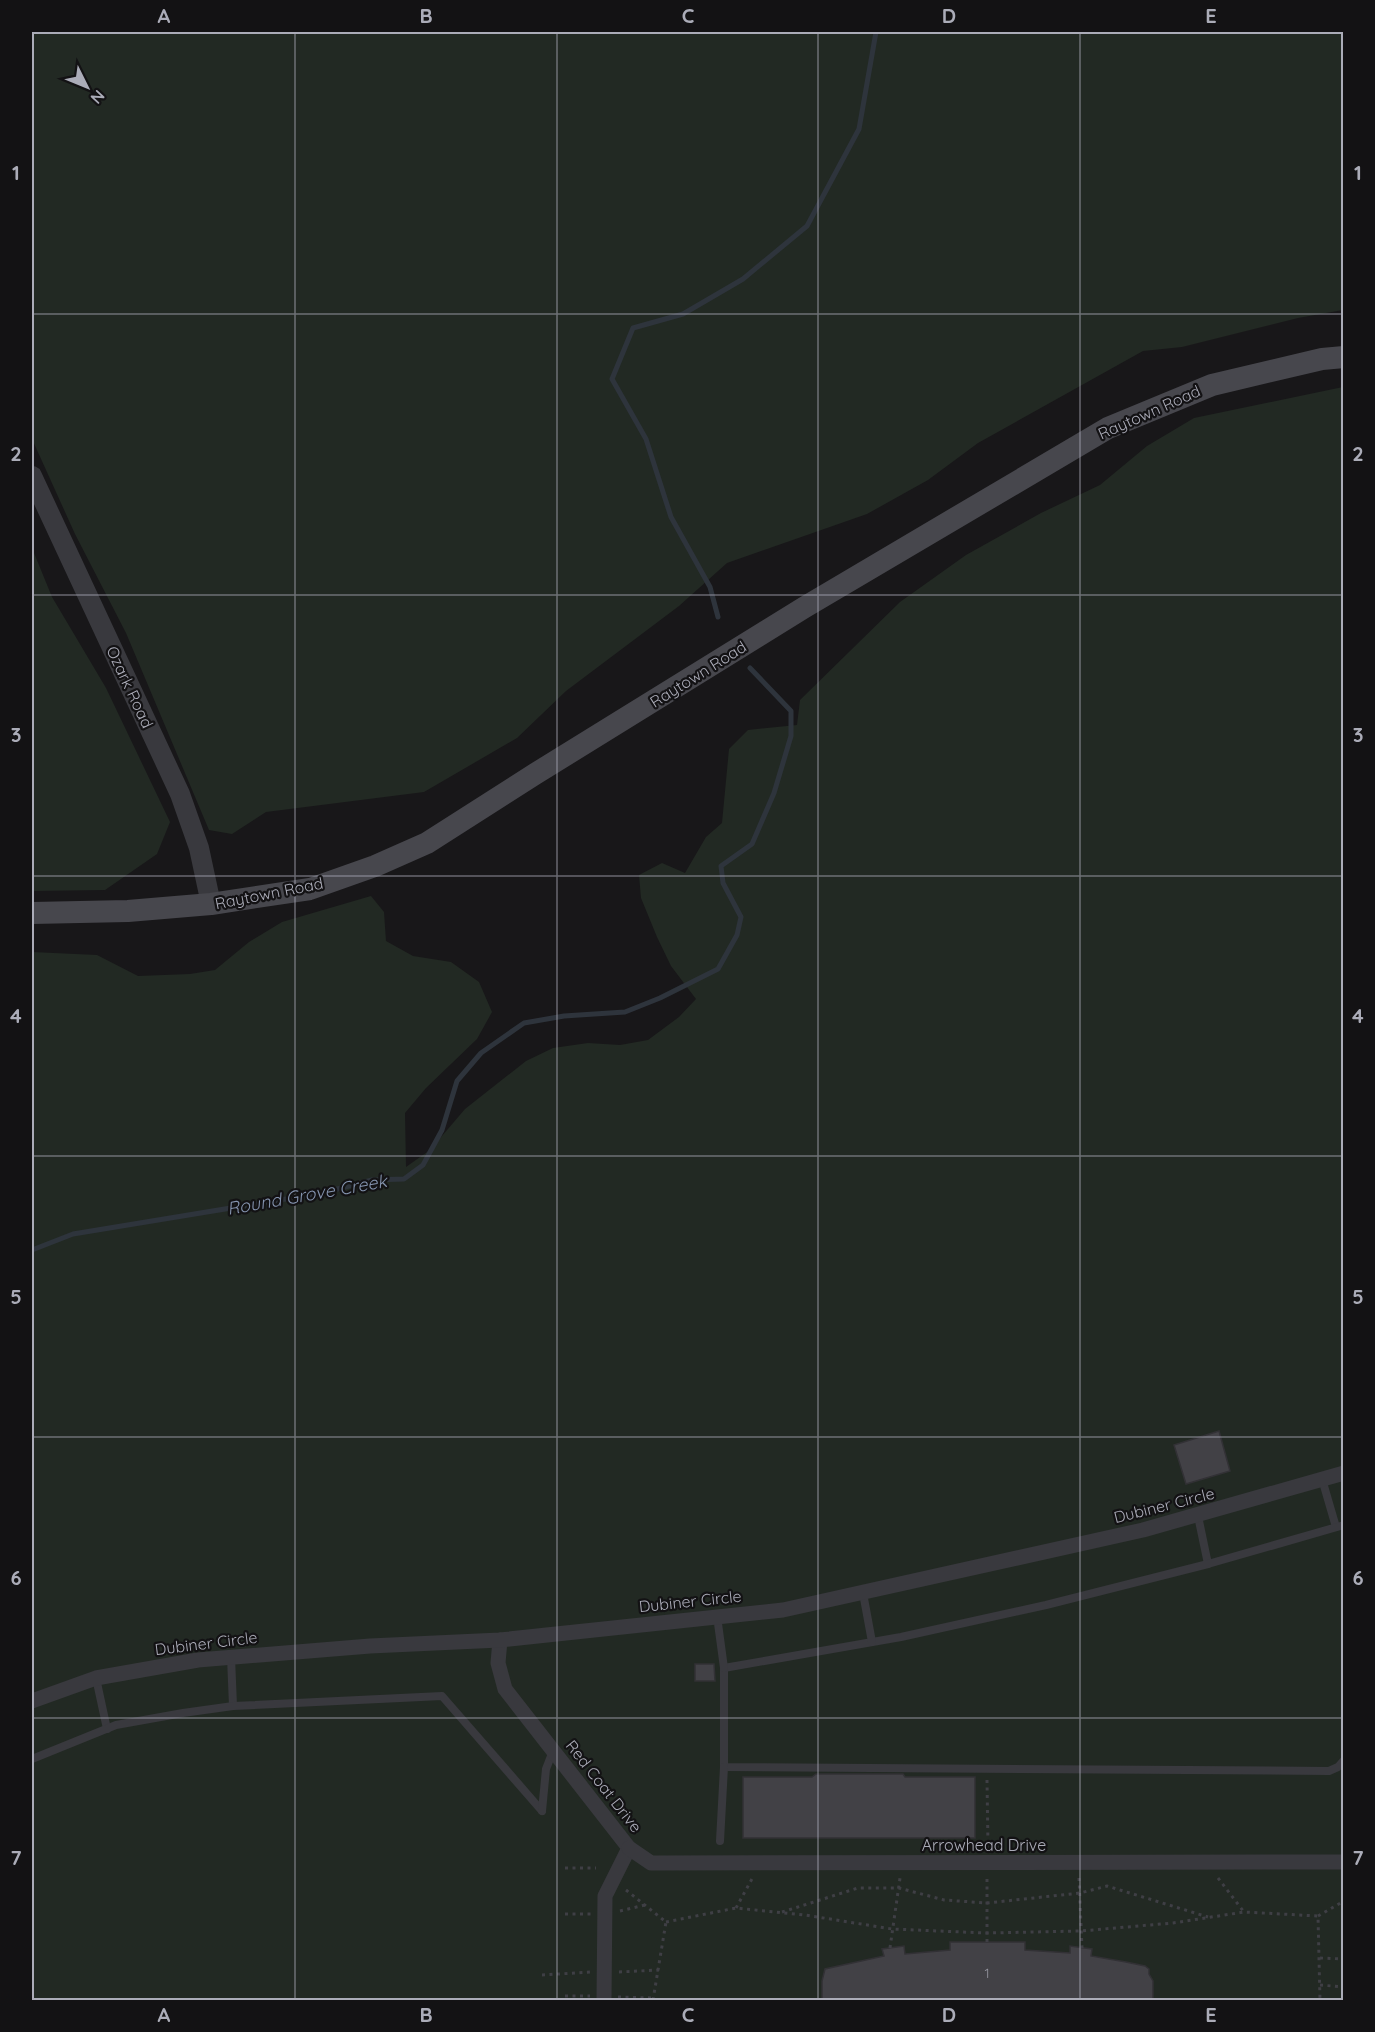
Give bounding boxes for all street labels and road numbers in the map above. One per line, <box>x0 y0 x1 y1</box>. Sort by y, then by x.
street label: Raytown Road <box>1095 381 1203 443</box>
street label: Raytown Road <box>646 636 750 712</box>
street label: Ozark Road <box>102 643 158 731</box>
street label: Raytown Road <box>213 873 325 913</box>
street label: Dubiner Circle <box>1112 1483 1216 1527</box>
street label: Dubiner Circle <box>638 1586 742 1616</box>
street label: Dubiner Circle <box>154 1627 258 1659</box>
street label: Red Coat Drive <box>562 1736 646 1836</box>
street label: Arrowhead Drive <box>922 1835 1046 1855</box>

